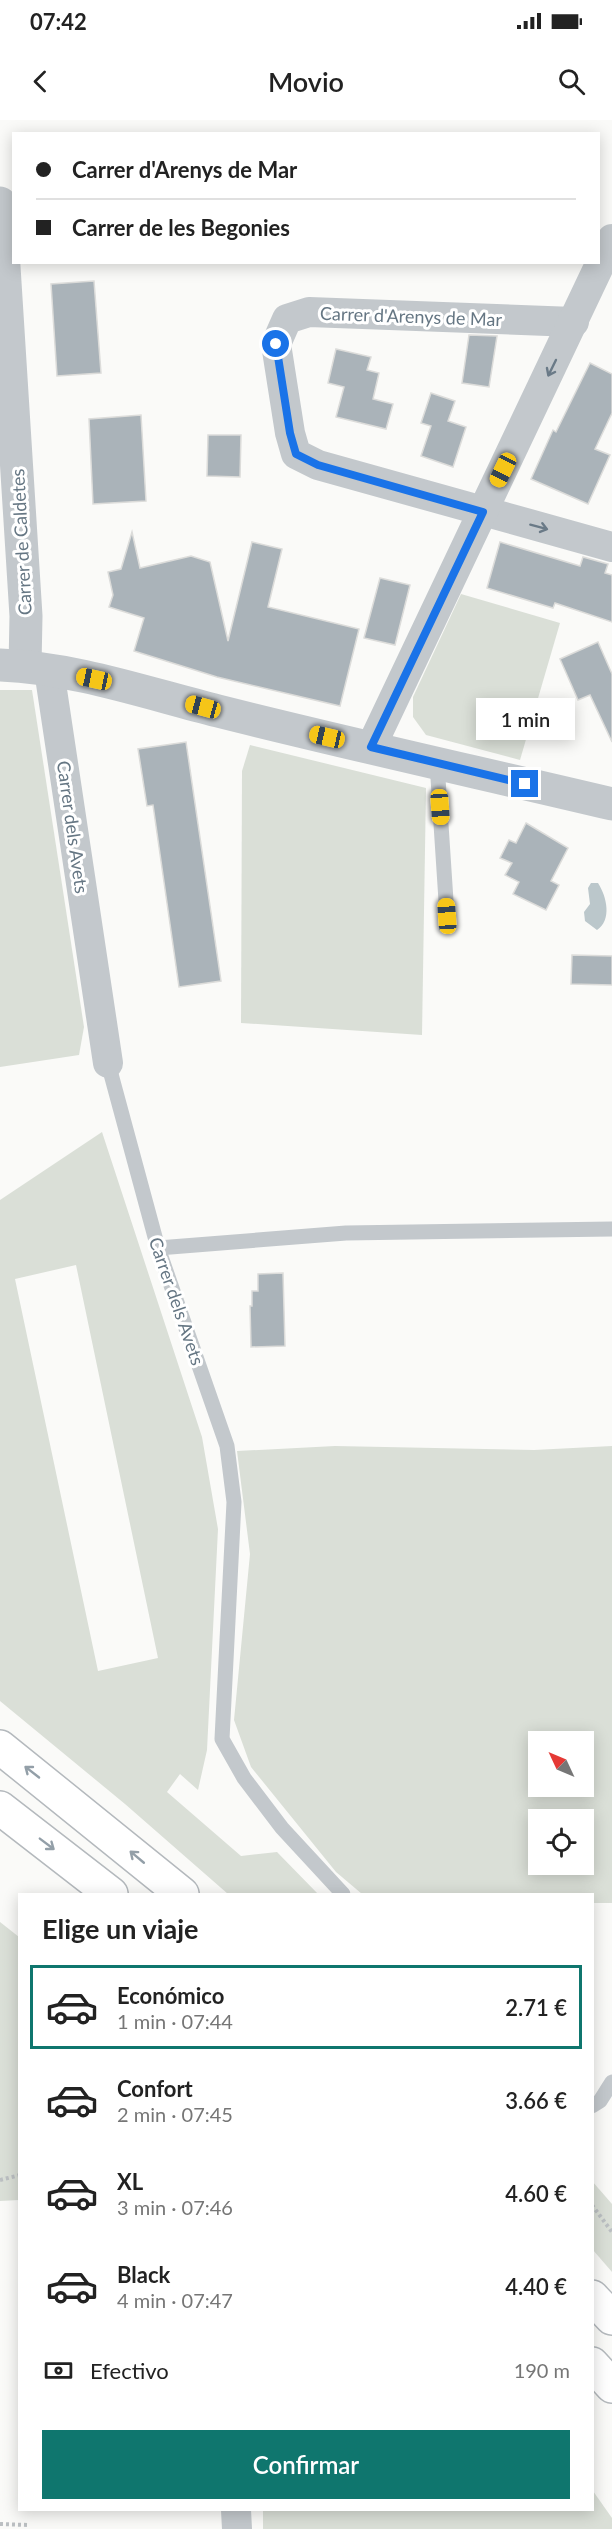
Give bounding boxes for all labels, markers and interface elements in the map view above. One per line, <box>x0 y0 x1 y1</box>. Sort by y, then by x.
text: 07:42 <box>30 8 87 35</box>
icon: back <box>24 65 57 98</box>
text: Movio <box>268 65 344 98</box>
icon: search <box>555 65 588 98</box>
text: Carrer d'Arenys de Mar <box>72 156 297 183</box>
text: Carrer de les Begonies <box>72 214 290 241</box>
street label: Carrer d'Arenys de Mar <box>320 302 503 330</box>
route start <box>262 330 289 357</box>
one-way arrow <box>545 359 557 377</box>
car <box>487 450 519 490</box>
street label: Carrer de Caldetes <box>6 468 36 616</box>
one-way arrow <box>530 522 549 533</box>
car <box>75 666 113 692</box>
car <box>183 694 223 720</box>
callout: 1 min <box>476 697 574 739</box>
text: 1 min <box>501 707 550 731</box>
car <box>307 724 347 750</box>
street label: Carrer dels Avets <box>53 759 93 895</box>
route end <box>511 770 538 797</box>
car <box>430 788 450 826</box>
car <box>437 897 457 935</box>
street label: Carrer dels Avets <box>145 1234 209 1368</box>
north arrow <box>528 1731 594 1797</box>
map controls <box>528 1731 594 1875</box>
one-way arrow <box>25 1765 41 1778</box>
button: locate <box>528 1809 594 1875</box>
one-way arrow <box>38 1837 54 1850</box>
one-way arrow <box>130 1850 145 1864</box>
text: Elige un viaje <box>42 1912 199 1945</box>
icon: car <box>45 1980 99 2034</box>
text: Económico <box>117 1982 224 2009</box>
text: 2.71 € <box>505 1994 567 2021</box>
text: 1 min · 07:44 <box>117 2009 233 2033</box>
icon: car <box>45 2073 99 2127</box>
text: Confort <box>117 2075 193 2102</box>
text: 3.66 € <box>505 2087 567 2114</box>
text: 2 min · 07:45 <box>117 2102 233 2126</box>
icon: car <box>45 2166 99 2220</box>
text: XL <box>117 2168 143 2195</box>
text: 4.60 € <box>505 2180 567 2207</box>
text: 3 min · 07:46 <box>117 2195 233 2219</box>
icon: car <box>45 2259 99 2313</box>
text: Black <box>117 2261 170 2288</box>
text: 4.40 € <box>505 2273 567 2300</box>
text: 4 min · 07:47 <box>117 2288 233 2312</box>
icon: cash <box>42 2354 75 2387</box>
text: Efectivo <box>90 2357 169 2384</box>
text: 190 m <box>514 2358 570 2382</box>
button: Confirmar <box>42 2430 570 2499</box>

